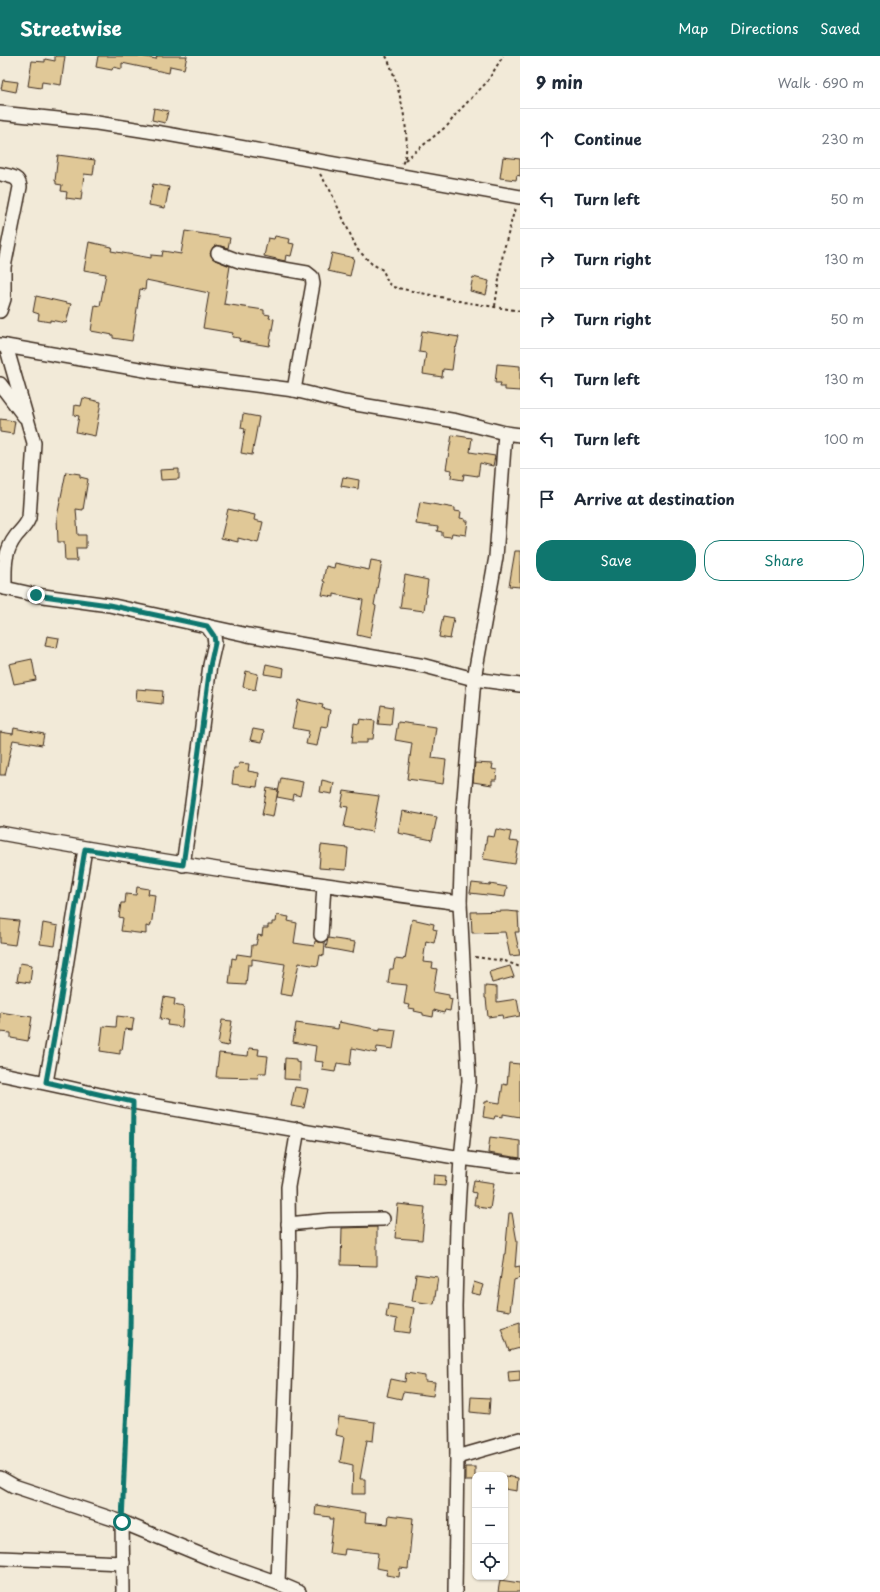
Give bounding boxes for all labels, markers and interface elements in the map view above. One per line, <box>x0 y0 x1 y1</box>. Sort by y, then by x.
text: Streetwise <box>20 14 122 42</box>
text: Map <box>678 18 708 39</box>
text: Directions <box>730 18 798 39</box>
text: Saved <box>820 18 860 39</box>
text: 9 min <box>536 69 583 95</box>
text: Walk · 690 m <box>778 73 864 92</box>
text: Continue <box>574 127 642 150</box>
icon: ahead <box>536 128 558 150</box>
text: 230 m <box>822 129 864 148</box>
text: Turn left <box>574 187 640 210</box>
icon: left <box>536 188 558 210</box>
text: 50 m <box>830 189 864 208</box>
text: Turn right <box>574 247 651 270</box>
icon: right <box>536 248 558 270</box>
text: 130 m <box>825 249 864 268</box>
text: Turn right <box>574 307 651 330</box>
icon: right <box>536 308 558 330</box>
text: 50 m <box>830 309 864 328</box>
text: Turn left <box>574 367 640 390</box>
icon: left <box>536 368 558 390</box>
text: 130 m <box>825 369 864 388</box>
text: Turn left <box>574 427 640 450</box>
icon: left <box>536 428 558 450</box>
text: 100 m <box>824 429 864 448</box>
text: Arrive at destination <box>574 487 735 510</box>
icon: arrive <box>536 488 558 510</box>
button: Save <box>536 540 696 581</box>
button: Share <box>704 540 864 581</box>
route end <box>27 586 45 604</box>
map controls <box>472 1472 508 1580</box>
button: + <box>472 1472 508 1508</box>
button: − <box>472 1508 508 1544</box>
route start <box>113 1513 131 1531</box>
button: locate <box>472 1544 508 1580</box>

